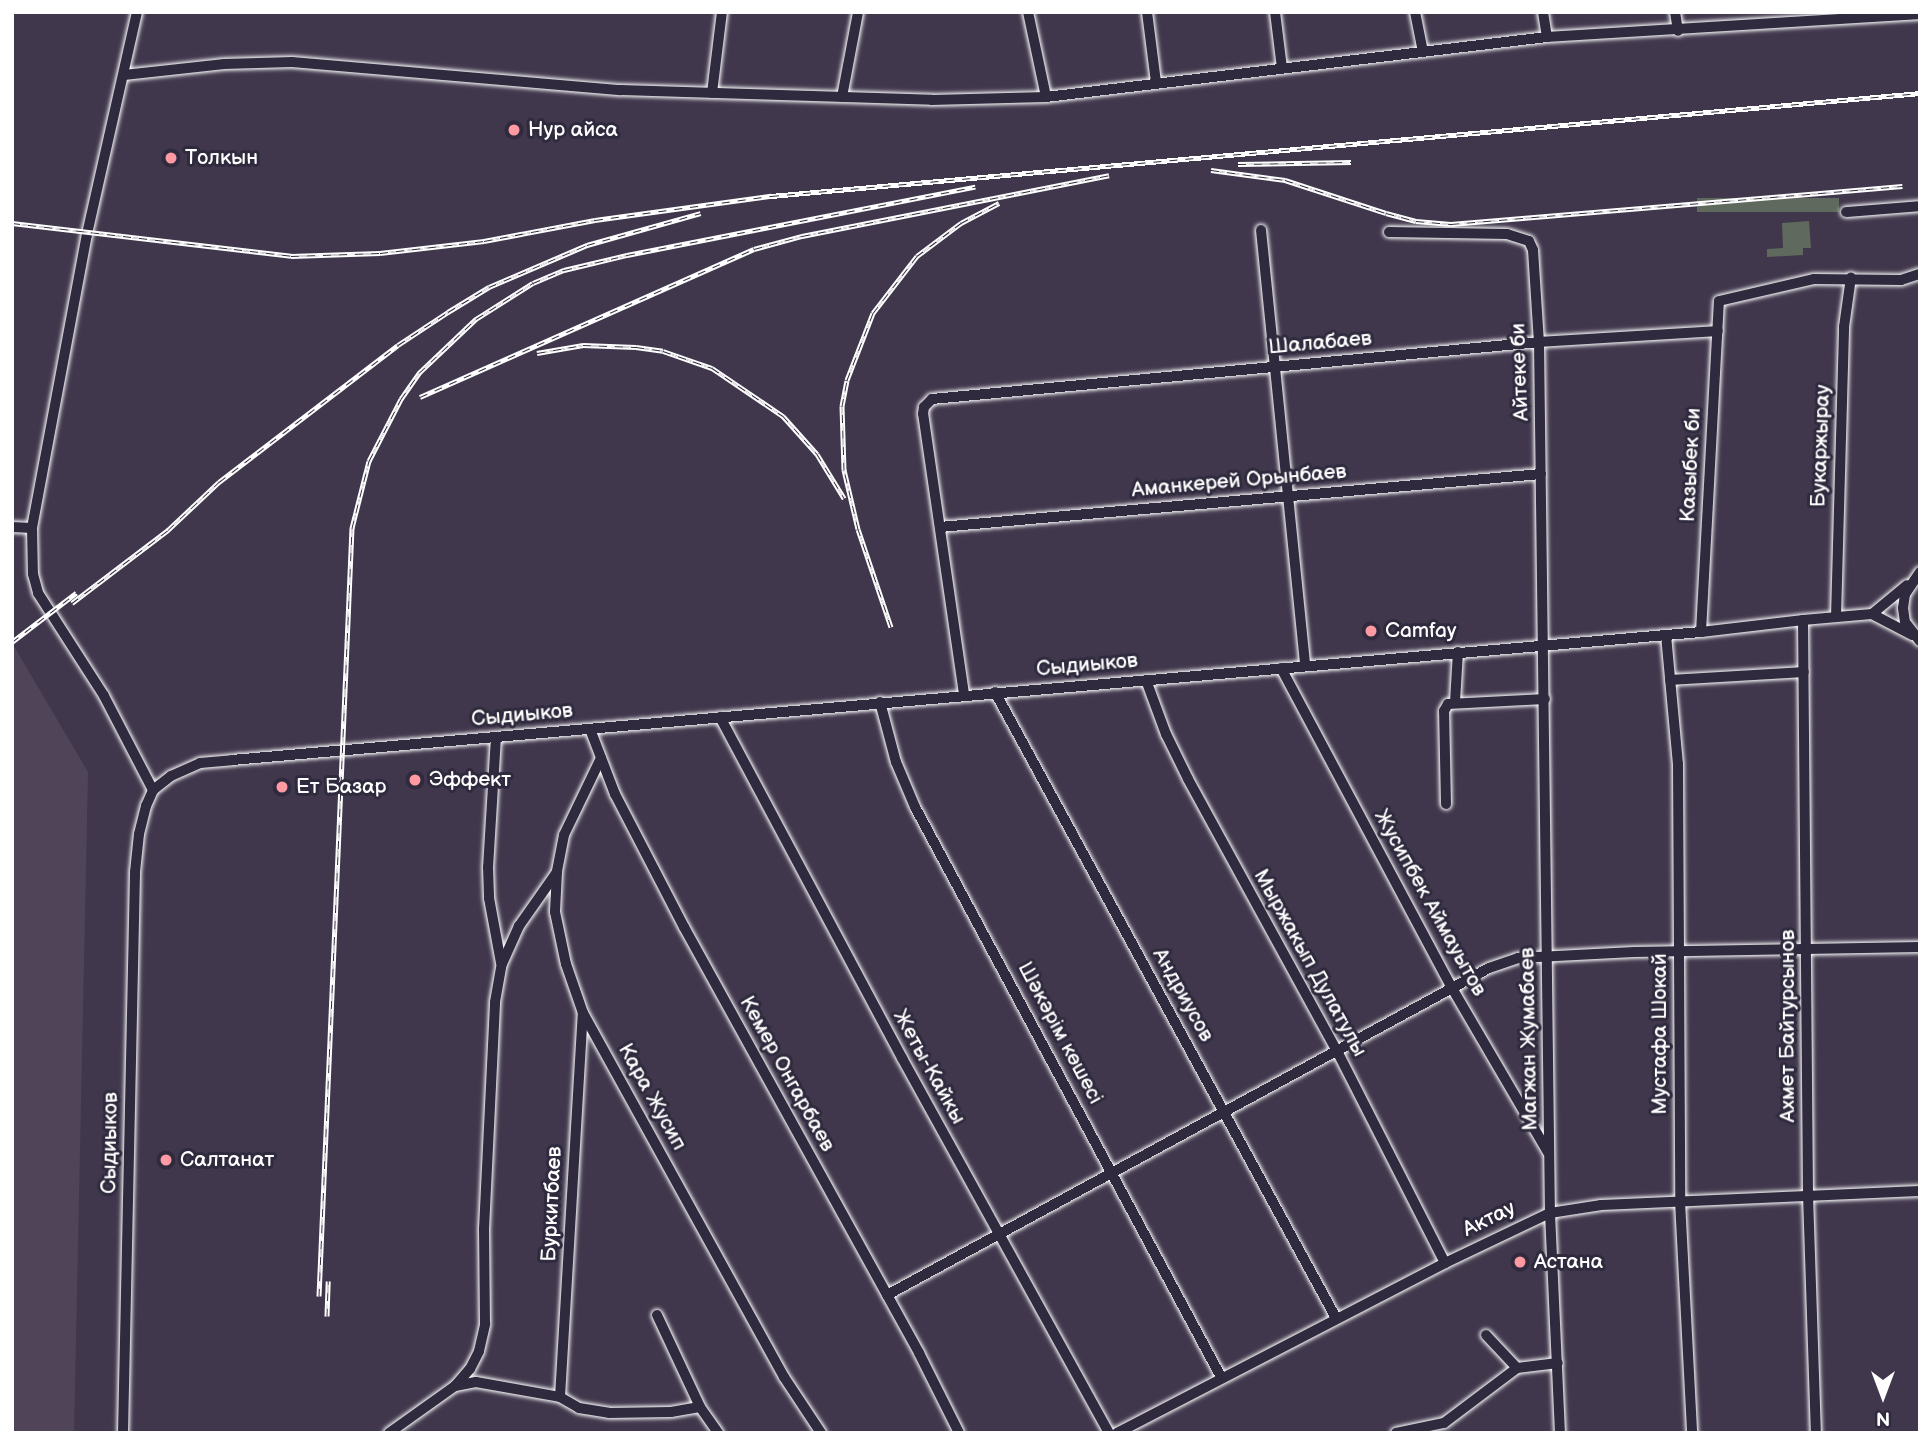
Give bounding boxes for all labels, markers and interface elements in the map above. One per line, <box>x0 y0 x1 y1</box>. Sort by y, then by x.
place label: Нур айса <box>528 117 618 143</box>
marker: Нур айса <box>506 122 522 138</box>
place label: Толкын <box>185 145 258 171</box>
marker: Толкын <box>163 150 179 166</box>
street label: Айтеке би <box>1506 323 1534 421</box>
street label: Шалабаев <box>1267 326 1373 360</box>
street label: Букаржырау <box>1806 384 1836 508</box>
street label: Казыбек би <box>1675 407 1707 523</box>
street label: Аманкерей Орынбаев <box>1131 459 1347 503</box>
place label: Camfay <box>1385 618 1456 644</box>
marker: Camfay <box>1363 623 1379 639</box>
street label: Сыдиыков <box>1035 648 1139 682</box>
street label: Сыдиыков <box>470 698 574 732</box>
place label: Эффект <box>429 767 511 793</box>
marker: Эффект <box>407 772 423 788</box>
place label: Ет Базар <box>296 774 386 800</box>
marker: Ет Базар <box>274 779 290 795</box>
street label: Жусипбек Аймауытов <box>1368 805 1492 1001</box>
street label: Мыржакып Дулатулы <box>1248 865 1372 1061</box>
street label: Ахмет Байтурсынов <box>1775 930 1801 1122</box>
street label: Андриусов <box>1147 944 1219 1046</box>
street label: Магжан Жумабаев <box>1515 947 1543 1131</box>
street label: Мустафа Шокай <box>1647 953 1673 1115</box>
street label: Шәкәрім көшесі <box>1012 958 1108 1108</box>
street label: Кемер Онгарбаев <box>734 992 840 1156</box>
street label: Жеты-Кайкы <box>887 1005 971 1129</box>
street label: Кара Жусип <box>612 1039 692 1155</box>
street label: Сыдиыков <box>97 1092 123 1194</box>
street label: Буркитбаев <box>536 1146 568 1262</box>
place label: Салтанат <box>180 1147 274 1173</box>
marker: Салтанат <box>158 1152 174 1168</box>
street label: Актау <box>1459 1196 1519 1242</box>
place label: Астана <box>1534 1249 1603 1275</box>
marker: Астана <box>1512 1254 1528 1270</box>
north arrow <box>1848 1361 1918 1431</box>
text: N <box>1876 1406 1890 1429</box>

